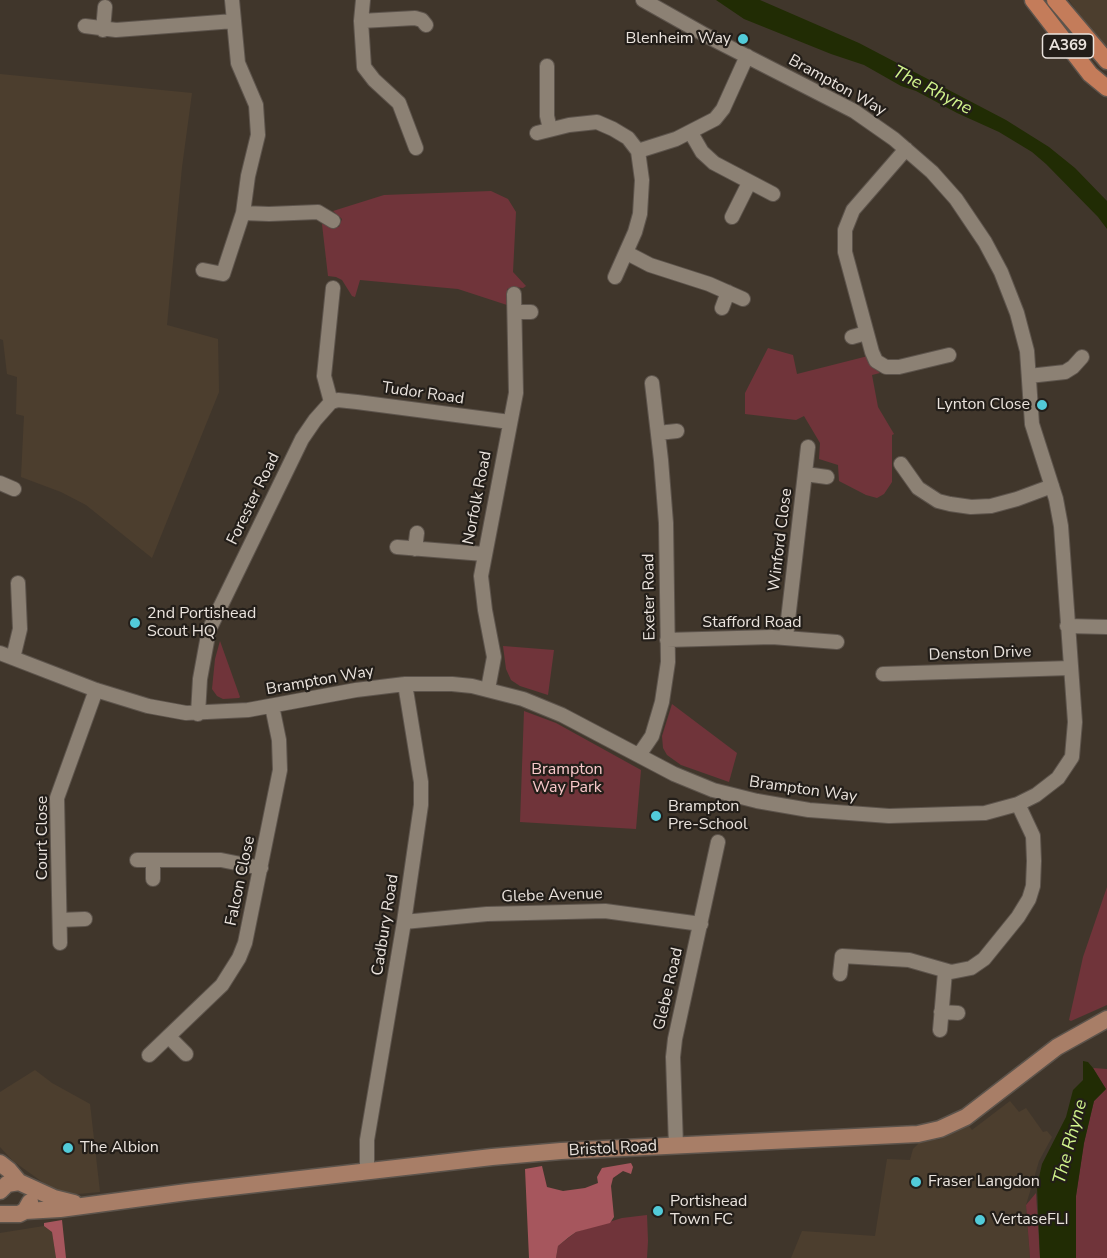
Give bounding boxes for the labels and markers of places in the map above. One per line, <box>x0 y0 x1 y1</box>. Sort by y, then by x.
place label: Blenheim Way <box>625 29 731 49</box>
marker: Blenheim Way <box>736 32 750 46</box>
place label: Lynton Close <box>937 395 1030 415</box>
marker: Lynton Close <box>1035 398 1049 412</box>
place label: 2nd Portishead Scout HQ <box>147 604 256 642</box>
marker: 2nd Portishead Scout HQ <box>128 616 142 630</box>
place label: Brampton Pre-School <box>668 797 748 835</box>
marker: Brampton Pre-School <box>649 809 663 823</box>
place label: The Albion <box>80 1138 159 1158</box>
marker: The Albion <box>61 1141 75 1155</box>
place label: Fraser Langdon <box>928 1172 1040 1192</box>
marker: Fraser Langdon <box>909 1175 923 1189</box>
place label: Portishead Town FC <box>670 1192 747 1230</box>
marker: Portishead Town FC <box>651 1204 665 1218</box>
place label: VertaseFLI <box>992 1210 1069 1230</box>
marker: VertaseFLI <box>973 1213 987 1227</box>

